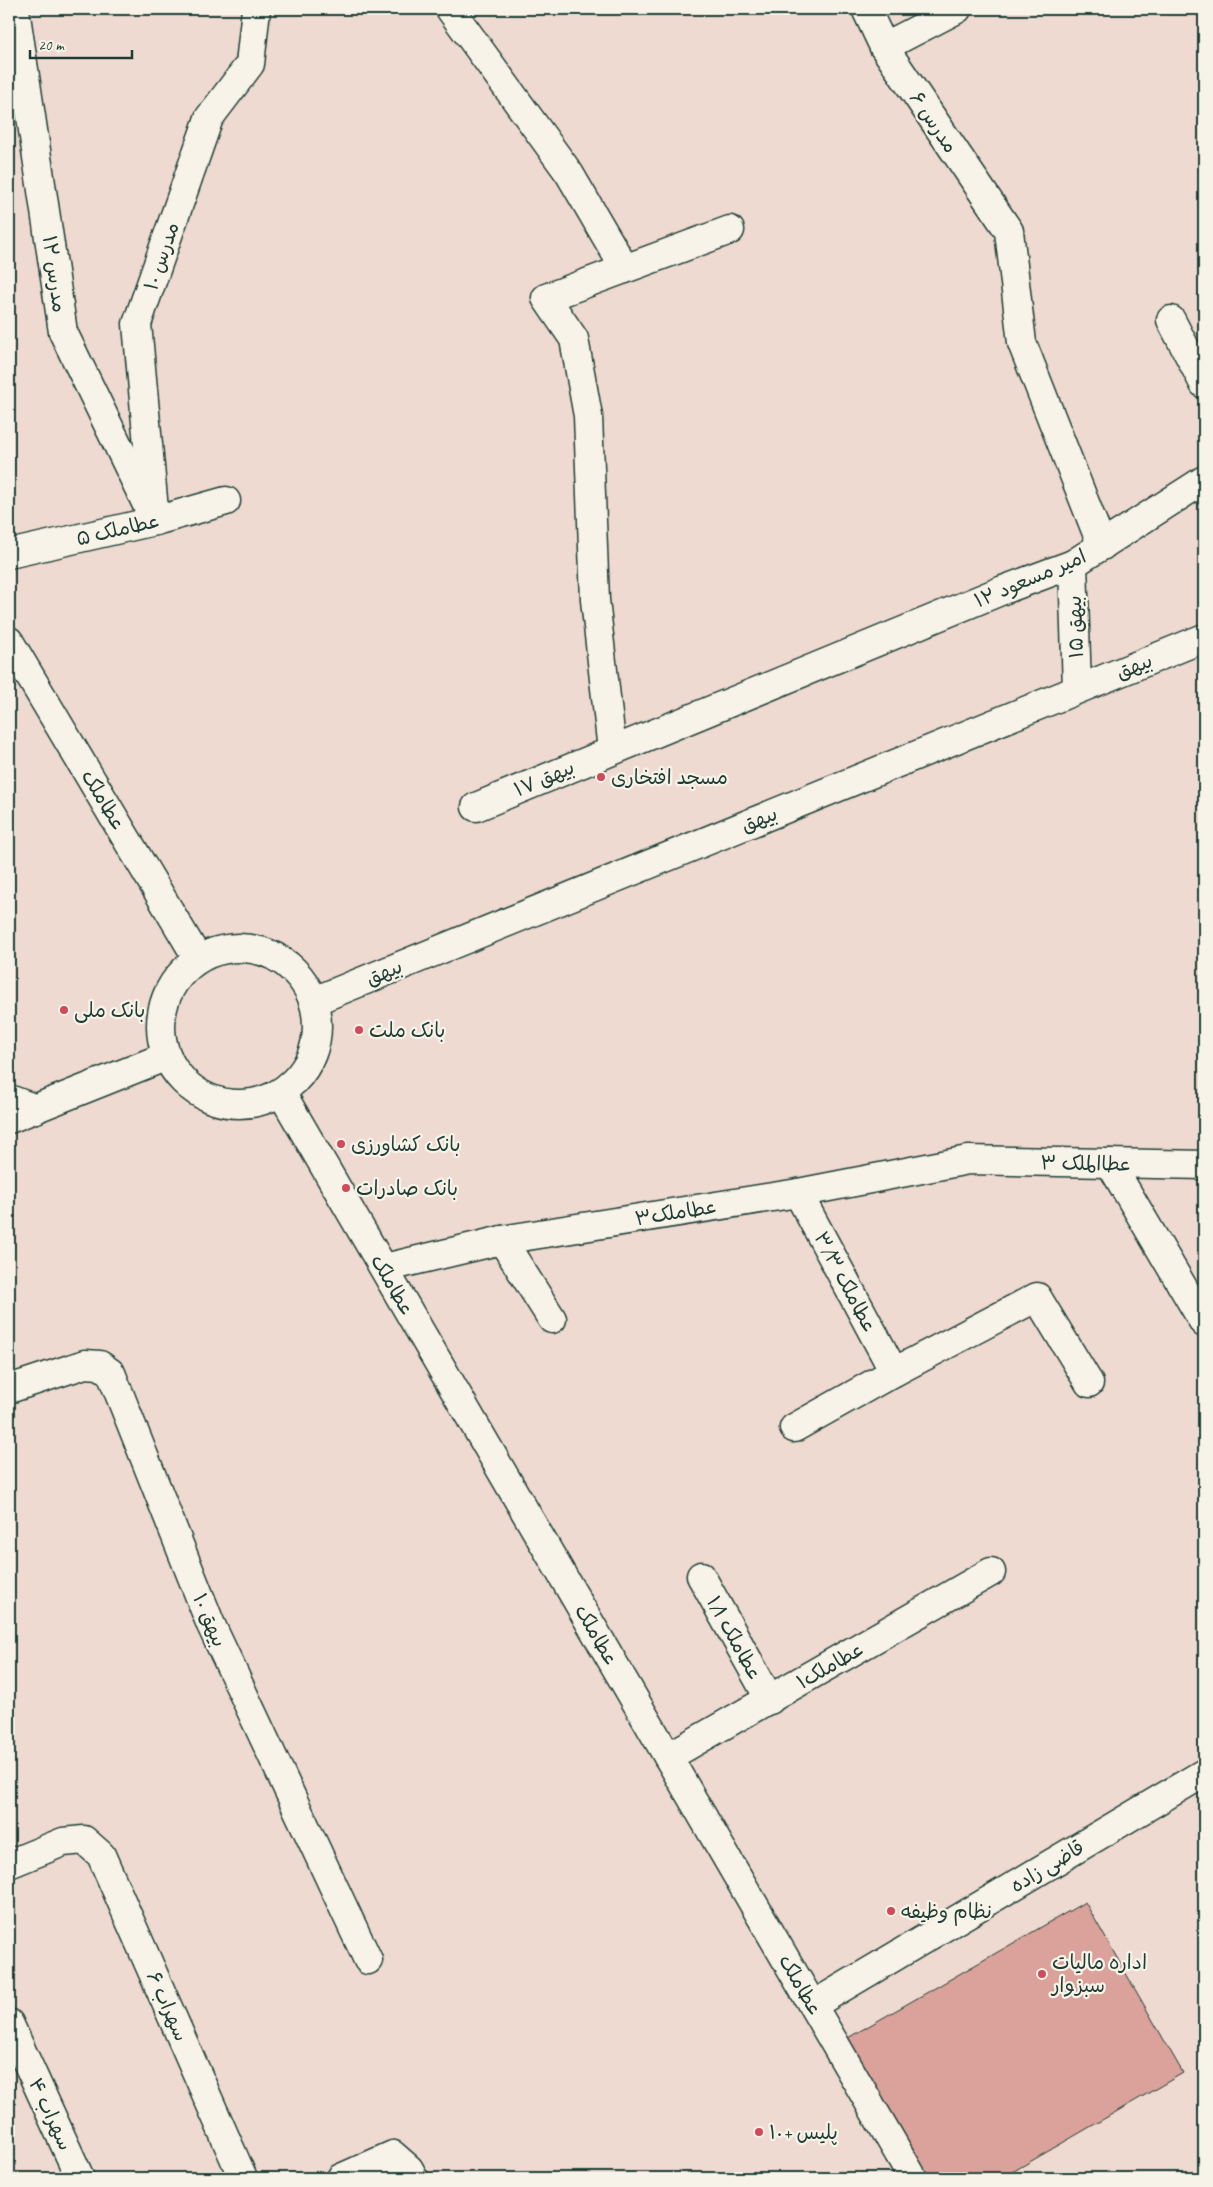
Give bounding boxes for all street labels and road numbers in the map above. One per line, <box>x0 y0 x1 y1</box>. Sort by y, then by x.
street label: مدرس ۶ <box>904 87 963 158</box>
street label: مدرس ۱۰ <box>138 219 185 294</box>
street label: مدرس ۱۲ <box>37 234 72 314</box>
street label: عطاملک ۵ <box>74 508 163 551</box>
street label: امیر مسعود ۱۲ <box>970 544 1090 614</box>
street label: بیهق ۱۵ <box>1062 595 1089 659</box>
street label: بیهق <box>1112 648 1156 685</box>
street label: بیهق ۱۷ <box>510 755 578 802</box>
street label: عطاملک <box>76 765 132 835</box>
street label: بیهق <box>737 801 781 838</box>
street label: بیهق <box>362 954 406 991</box>
street label: عطاالملک ۳ <box>1040 1150 1132 1177</box>
street label: عطاملک۳ <box>633 1194 719 1231</box>
street label: عطاملک ۳/۳ <box>808 1227 883 1337</box>
street label: عطاملک <box>365 1250 420 1320</box>
street label: بیهق ۱۰ <box>187 1590 232 1651</box>
street label: عطاملک ۱/۱ <box>701 1592 768 1685</box>
street label: عطاملک <box>569 1600 624 1670</box>
street label: عطاملک۱ <box>792 1636 869 1695</box>
street label: قاضی زاده <box>1006 1835 1089 1898</box>
street label: عطاملک <box>773 1950 828 2020</box>
street label: سهراب ۶ <box>141 1967 194 2045</box>
street label: سهراب ۴ <box>23 2074 78 2154</box>

